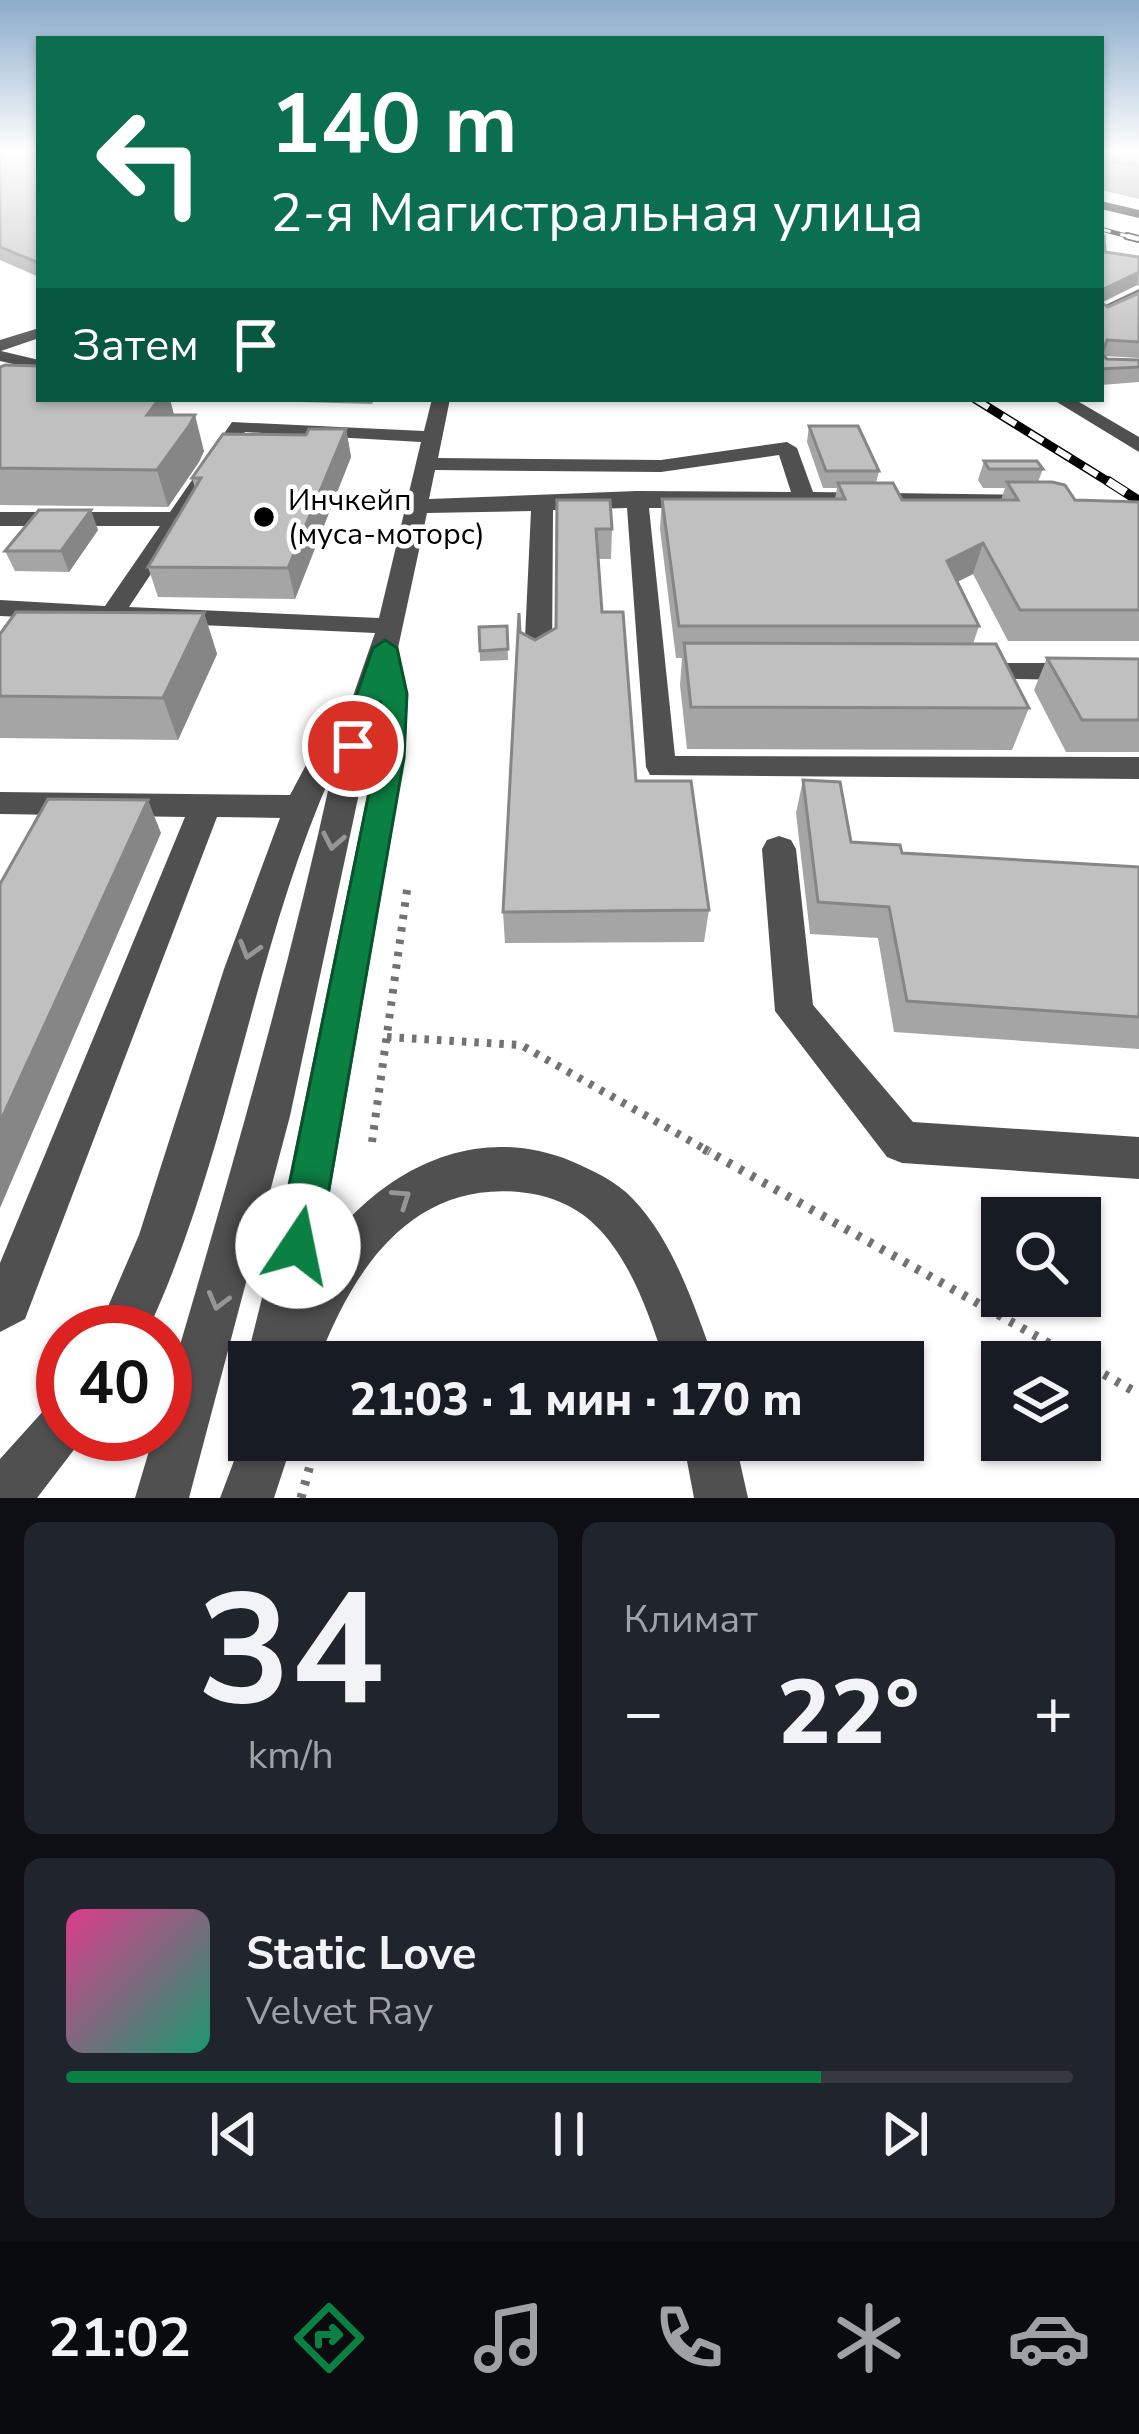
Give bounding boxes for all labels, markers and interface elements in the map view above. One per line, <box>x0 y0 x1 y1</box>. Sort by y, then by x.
text: 140 m <box>270 67 518 182</box>
icon: left <box>72 84 228 240</box>
text: 2-я Магистральная улица <box>270 176 924 250</box>
icon: arrive <box>223 312 289 378</box>
text: Затем <box>72 315 199 376</box>
place label: Инчкейп (муса-моторс) <box>288 480 485 555</box>
marker: Инчкейп (муса-моторс) <box>251 504 277 530</box>
pin <box>302 695 404 797</box>
icon: arrive <box>320 713 386 779</box>
one-way arrow <box>322 831 347 851</box>
one-way arrow <box>239 939 264 960</box>
position arrow <box>235 1183 361 1309</box>
one-way arrow <box>389 1190 411 1212</box>
map controls <box>981 1197 1101 1461</box>
button: search <box>981 1197 1101 1317</box>
one-way arrow <box>208 1290 233 1311</box>
speed limit sign: 40 <box>36 1305 192 1461</box>
button: layers <box>981 1341 1101 1461</box>
text: 21:03 · 1 мин · 170 m <box>349 1370 803 1431</box>
text: 34 <box>197 1544 384 1757</box>
text: Климат <box>624 1593 758 1646</box>
text: 22° <box>777 1652 920 1775</box>
text: − <box>624 1668 663 1758</box>
text: + <box>1033 1668 1073 1758</box>
text: km/h <box>248 1729 334 1782</box>
text: Static Love <box>246 1924 476 1985</box>
text: Velvet Ray <box>246 1985 433 2038</box>
icon: previous <box>201 2101 267 2167</box>
icon: pause <box>536 2101 602 2167</box>
icon: next <box>872 2101 938 2167</box>
icon: directions <box>287 2296 371 2380</box>
icon: music <box>467 2296 551 2380</box>
icon: phone <box>647 2296 731 2380</box>
icon: climate <box>827 2296 911 2380</box>
icon: car <box>1007 2296 1091 2380</box>
text: 21:02 <box>48 2301 191 2375</box>

